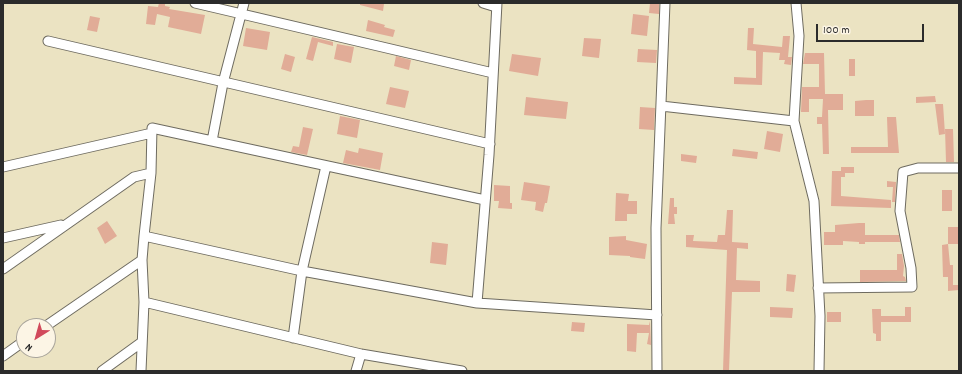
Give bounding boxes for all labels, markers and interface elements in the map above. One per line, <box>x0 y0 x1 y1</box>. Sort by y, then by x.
scale bar <box>818 16 926 42</box>
text: 100 m <box>823 22 850 39</box>
north arrow <box>16 318 56 358</box>
text: N <box>22 339 36 355</box>

